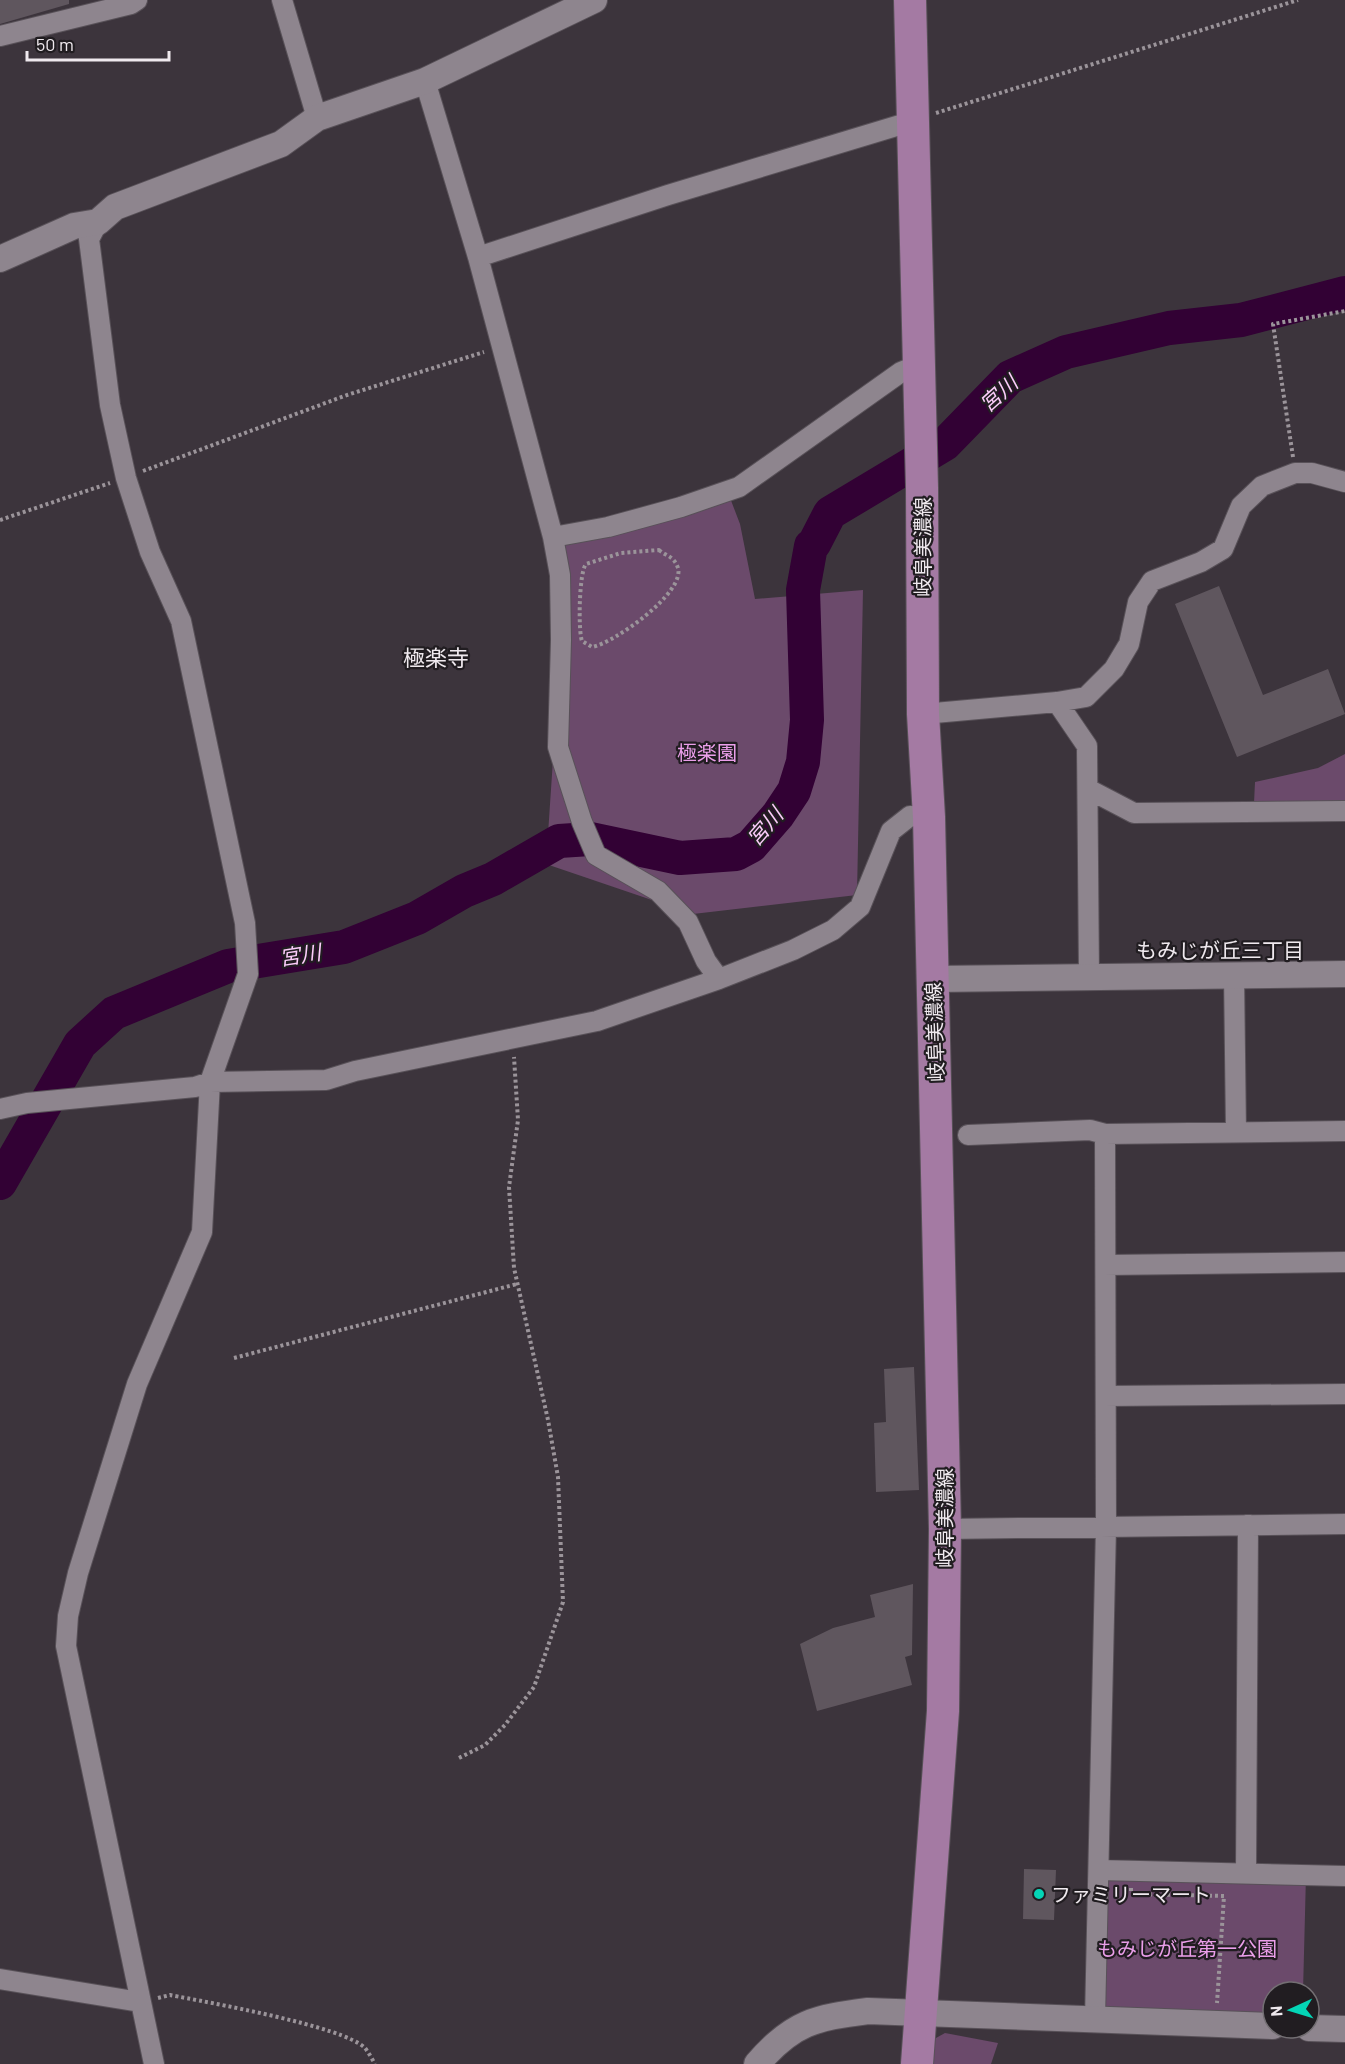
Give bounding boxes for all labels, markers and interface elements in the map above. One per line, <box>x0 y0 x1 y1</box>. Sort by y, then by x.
scale bar <box>27 24 170 62</box>
text: 50 m <box>36 33 74 55</box>
water label: 宮川 <box>974 368 1023 416</box>
street label: 岐阜美濃線 <box>910 497 934 597</box>
district label: 極楽寺 <box>403 644 469 670</box>
park label: 極楽園 <box>677 740 737 764</box>
water label: 宮川 <box>741 800 789 850</box>
district label: もみじが丘三丁目 <box>1136 937 1304 962</box>
water label: 宮川 <box>277 938 325 970</box>
street label: 岐阜美濃線 <box>920 982 948 1082</box>
street label: 岐阜美濃線 <box>932 1468 956 1568</box>
place label: ファミリーマート <box>1051 1882 1211 1906</box>
marker: ファミリーマート <box>1032 1887 1046 1901</box>
park label: もみじが丘第一公園 <box>1097 1936 1277 1960</box>
north arrow <box>1261 1980 1321 2040</box>
text: N <box>1266 2005 1285 2017</box>

